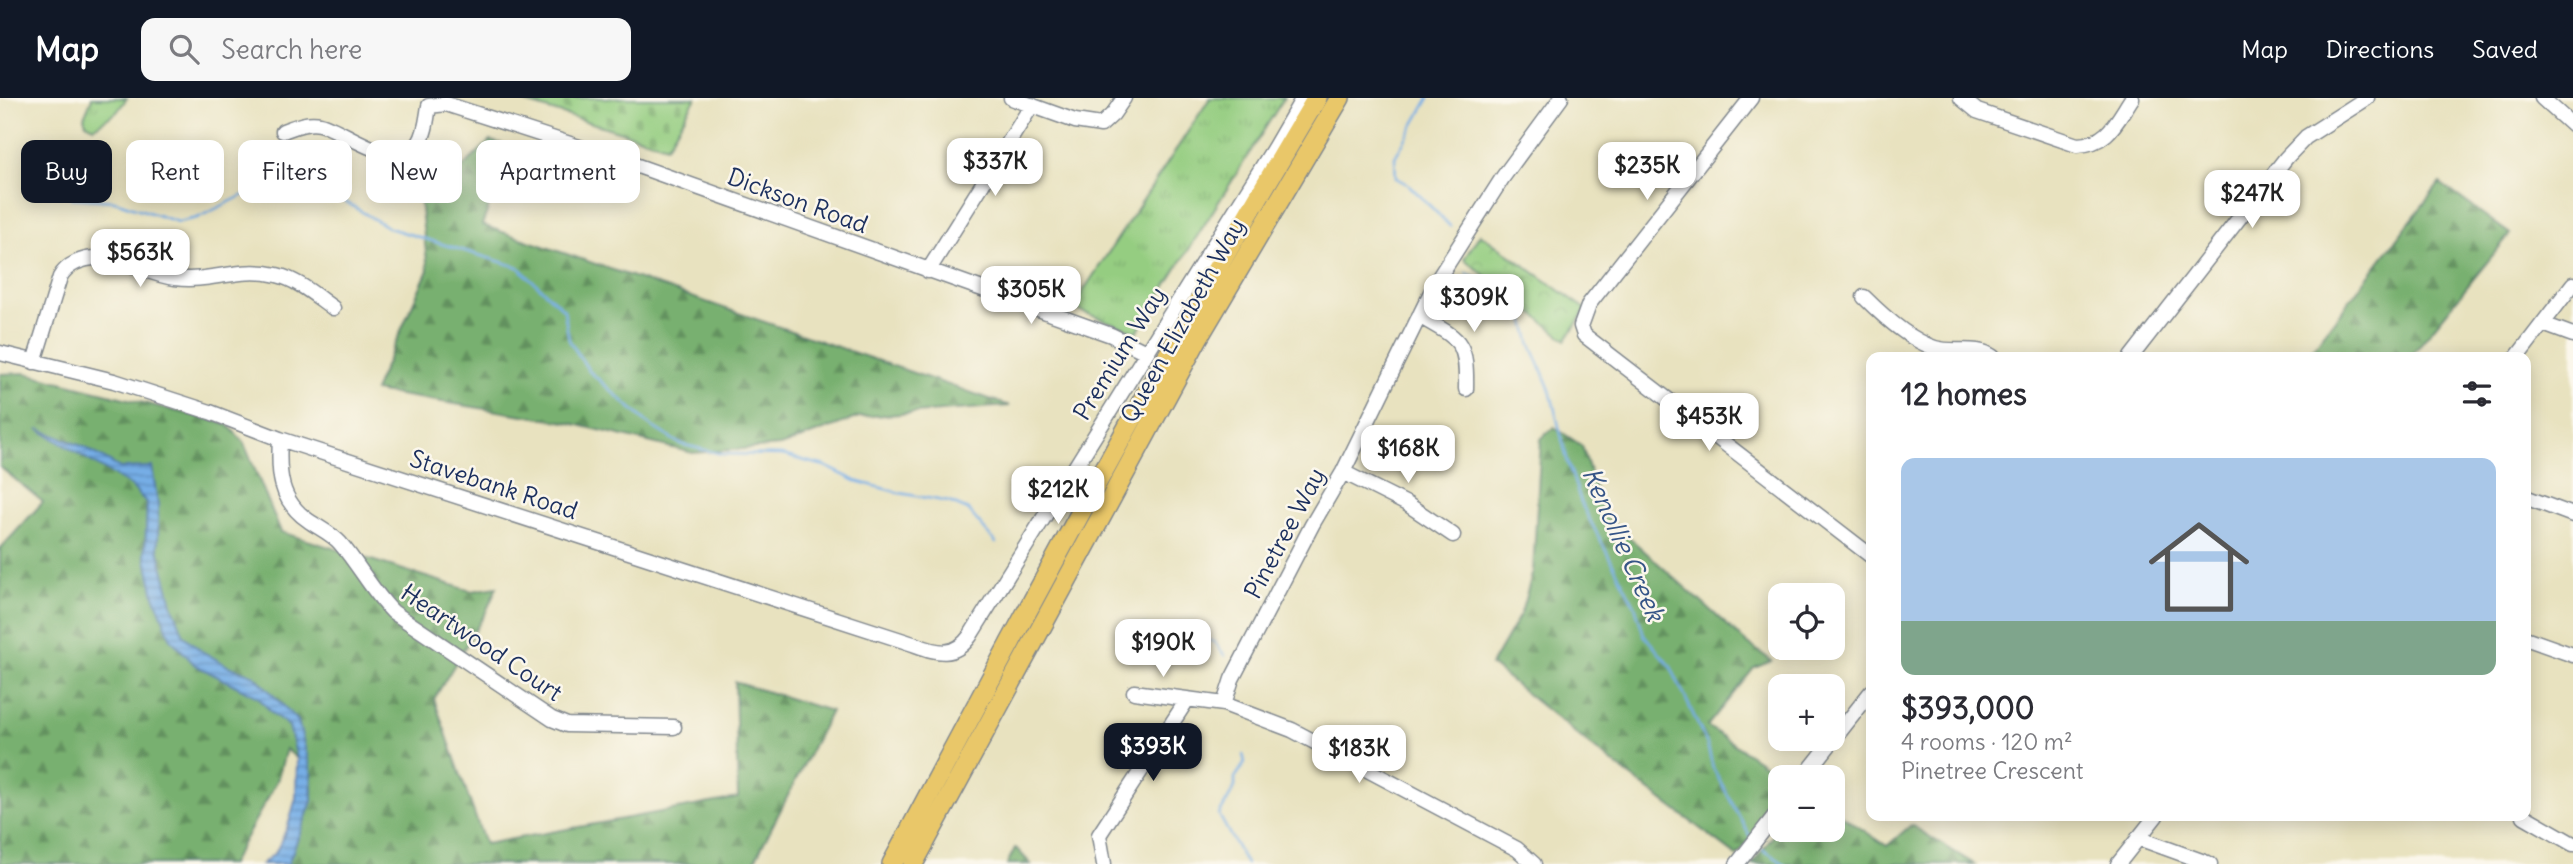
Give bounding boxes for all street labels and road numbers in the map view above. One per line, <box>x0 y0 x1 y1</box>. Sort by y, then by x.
street label: Dickson Road <box>724 161 872 239</box>
street label: Queen Elizabeth Way <box>1113 212 1251 428</box>
street label: Premium Way <box>1066 281 1172 425</box>
street label: Stavebank Road <box>406 443 582 525</box>
street label: Pinetree Way <box>1237 463 1331 603</box>
street label: Heartwood Court <box>396 577 568 707</box>

